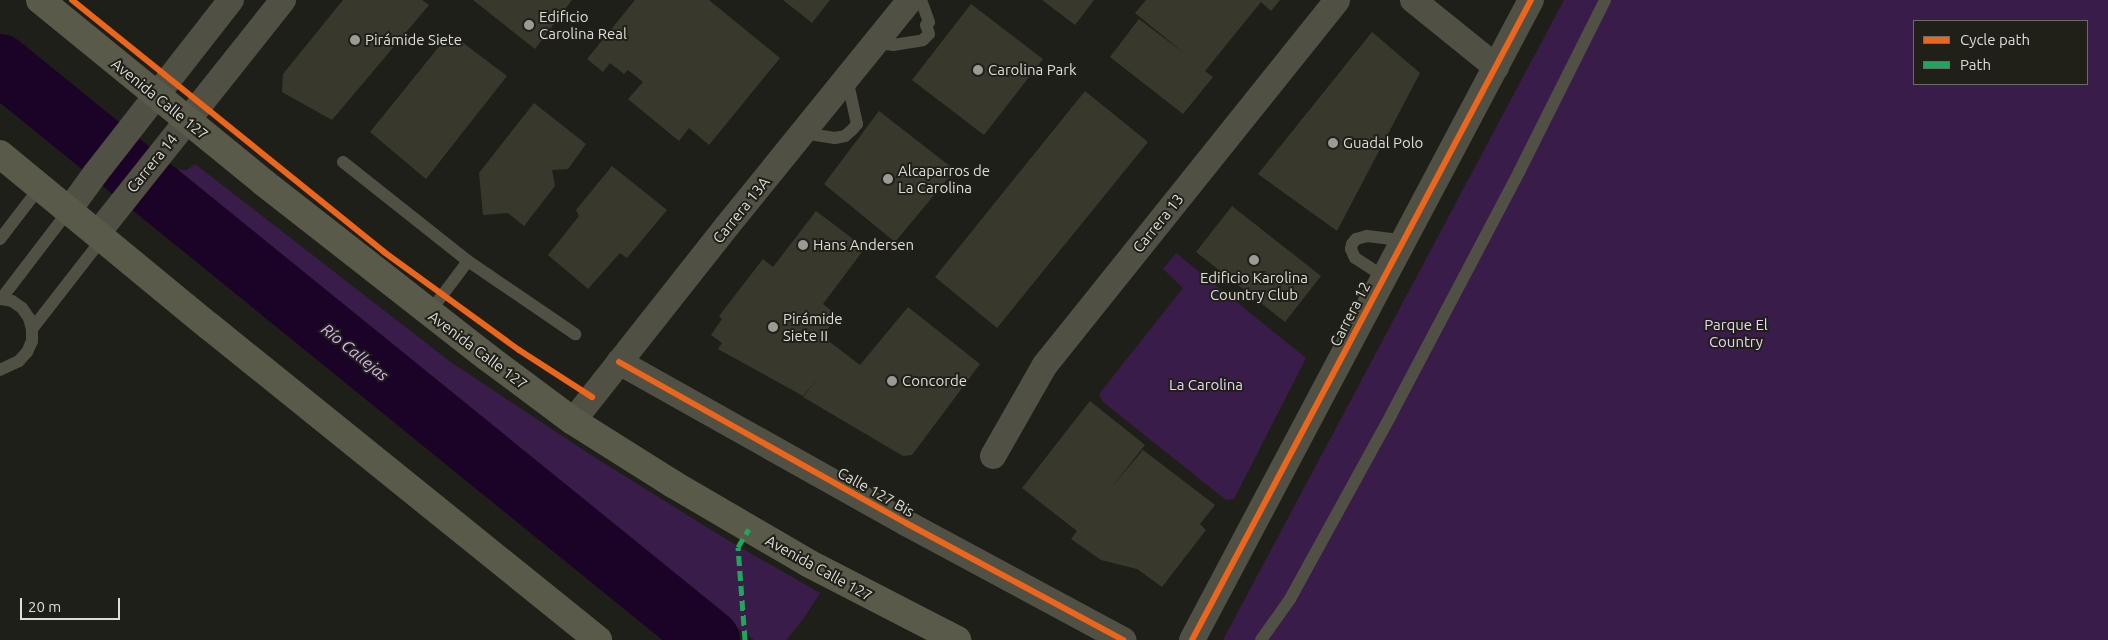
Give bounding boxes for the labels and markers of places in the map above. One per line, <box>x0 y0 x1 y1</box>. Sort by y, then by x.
place label: Edificio Carolina Real <box>539 7 627 42</box>
marker: Edificio Carolina Real <box>523 19 535 31</box>
place label: Pirámide Siete <box>365 31 462 49</box>
marker: Pirámide Siete <box>349 34 361 46</box>
place label: Carolina Park <box>988 61 1076 79</box>
marker: Carolina Park <box>972 64 984 76</box>
place label: Guadal Polo <box>1343 134 1423 152</box>
marker: Guadal Polo <box>1327 137 1339 149</box>
place label: Alcaparros de La Carolina <box>898 161 990 196</box>
marker: Alcaparros de La Carolina <box>882 173 894 185</box>
place label: Hans Andersen <box>813 236 914 254</box>
marker: Hans Andersen <box>797 239 809 251</box>
marker: Edificio Karolina Country Club <box>1248 254 1260 266</box>
place label: Edificio Karolina Country Club <box>1200 268 1308 303</box>
place label: Pirámide Siete II <box>783 309 843 344</box>
marker: Pirámide Siete II <box>767 321 779 333</box>
place label: Concorde <box>902 372 967 390</box>
marker: Concorde <box>886 375 898 387</box>

